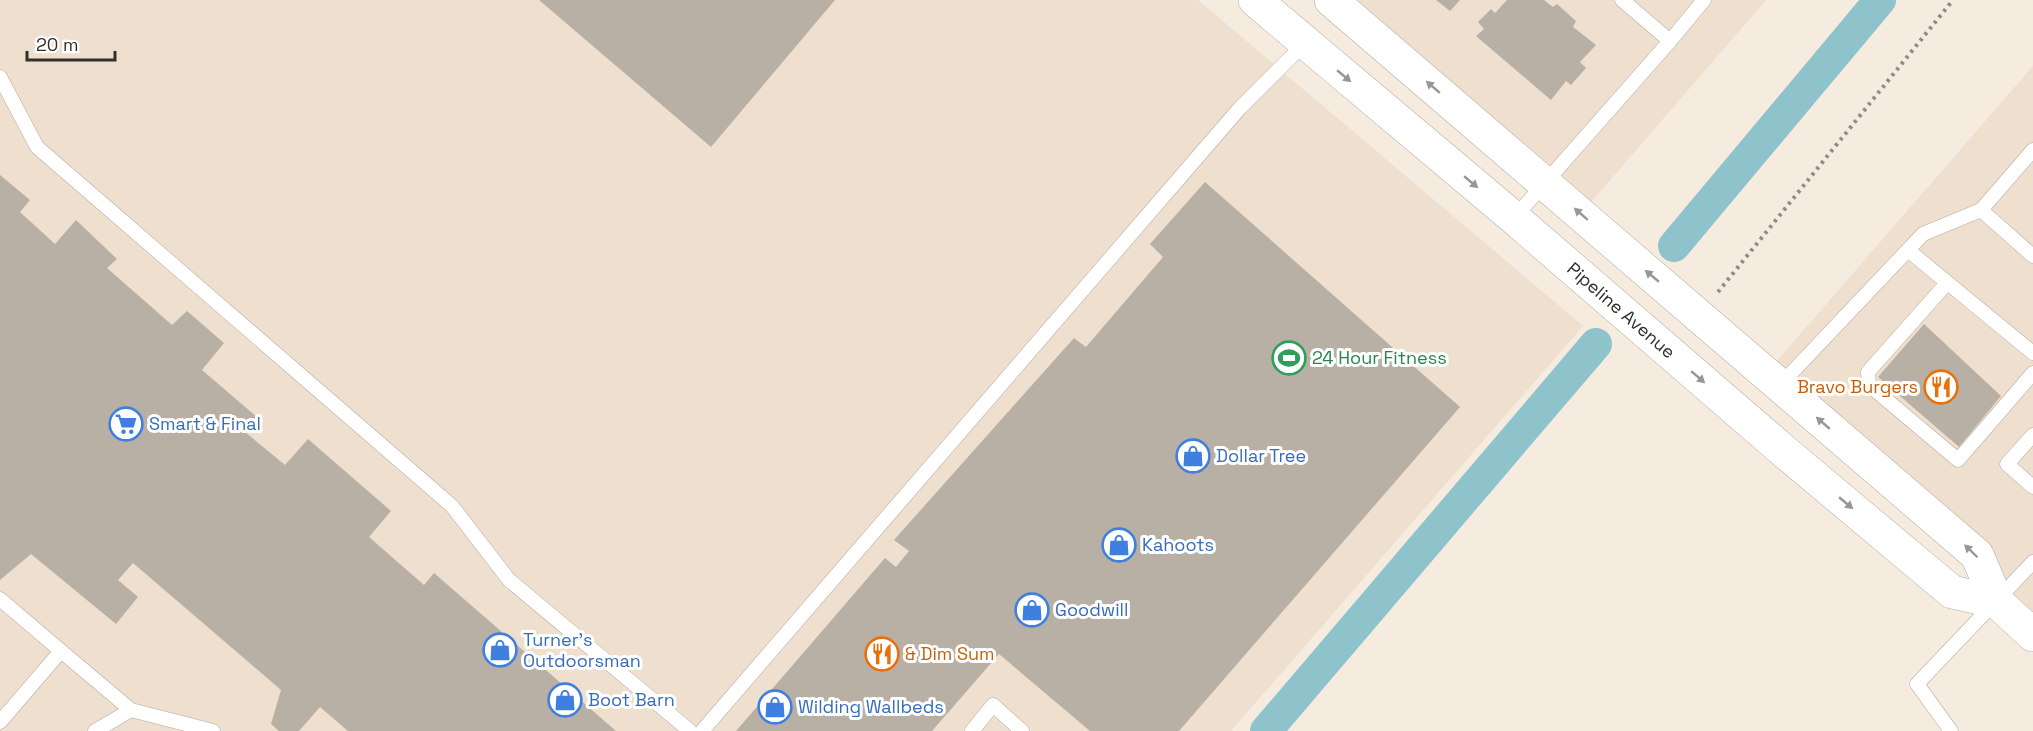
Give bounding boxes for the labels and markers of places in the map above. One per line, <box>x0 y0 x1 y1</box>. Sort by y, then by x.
sports icon: 24 Hour Fitness <box>1271 340 1307 376</box>
place label: 24 Hour Fitness <box>1312 346 1447 369</box>
restaurant icon: Bravo Burgers <box>1923 369 1959 405</box>
place label: Bravo Burgers <box>1797 375 1918 398</box>
supermarket icon: Smart & Final <box>108 406 144 442</box>
place label: Smart & Final <box>149 412 261 435</box>
shop icon: Dollar Tree <box>1175 438 1211 474</box>
place label: Dollar Tree <box>1216 444 1306 467</box>
shop icon: Kahoots <box>1101 527 1137 563</box>
place label: Kahoots <box>1142 533 1214 556</box>
shop icon: Goodwill <box>1014 592 1050 628</box>
place label: Goodwill <box>1055 598 1128 621</box>
place label: Turner's Outdoorsman <box>523 628 641 672</box>
shop icon: Turner's Outdoorsman <box>482 632 518 668</box>
restaurant icon: & Dim Sum <box>864 636 900 672</box>
place label: & Dim Sum <box>905 642 994 665</box>
shop icon: Boot Barn <box>547 682 583 718</box>
place label: Boot Barn <box>588 688 675 711</box>
shop icon: Wilding Wallbeds <box>757 689 793 725</box>
place label: Wilding Wallbeds <box>798 695 944 718</box>

